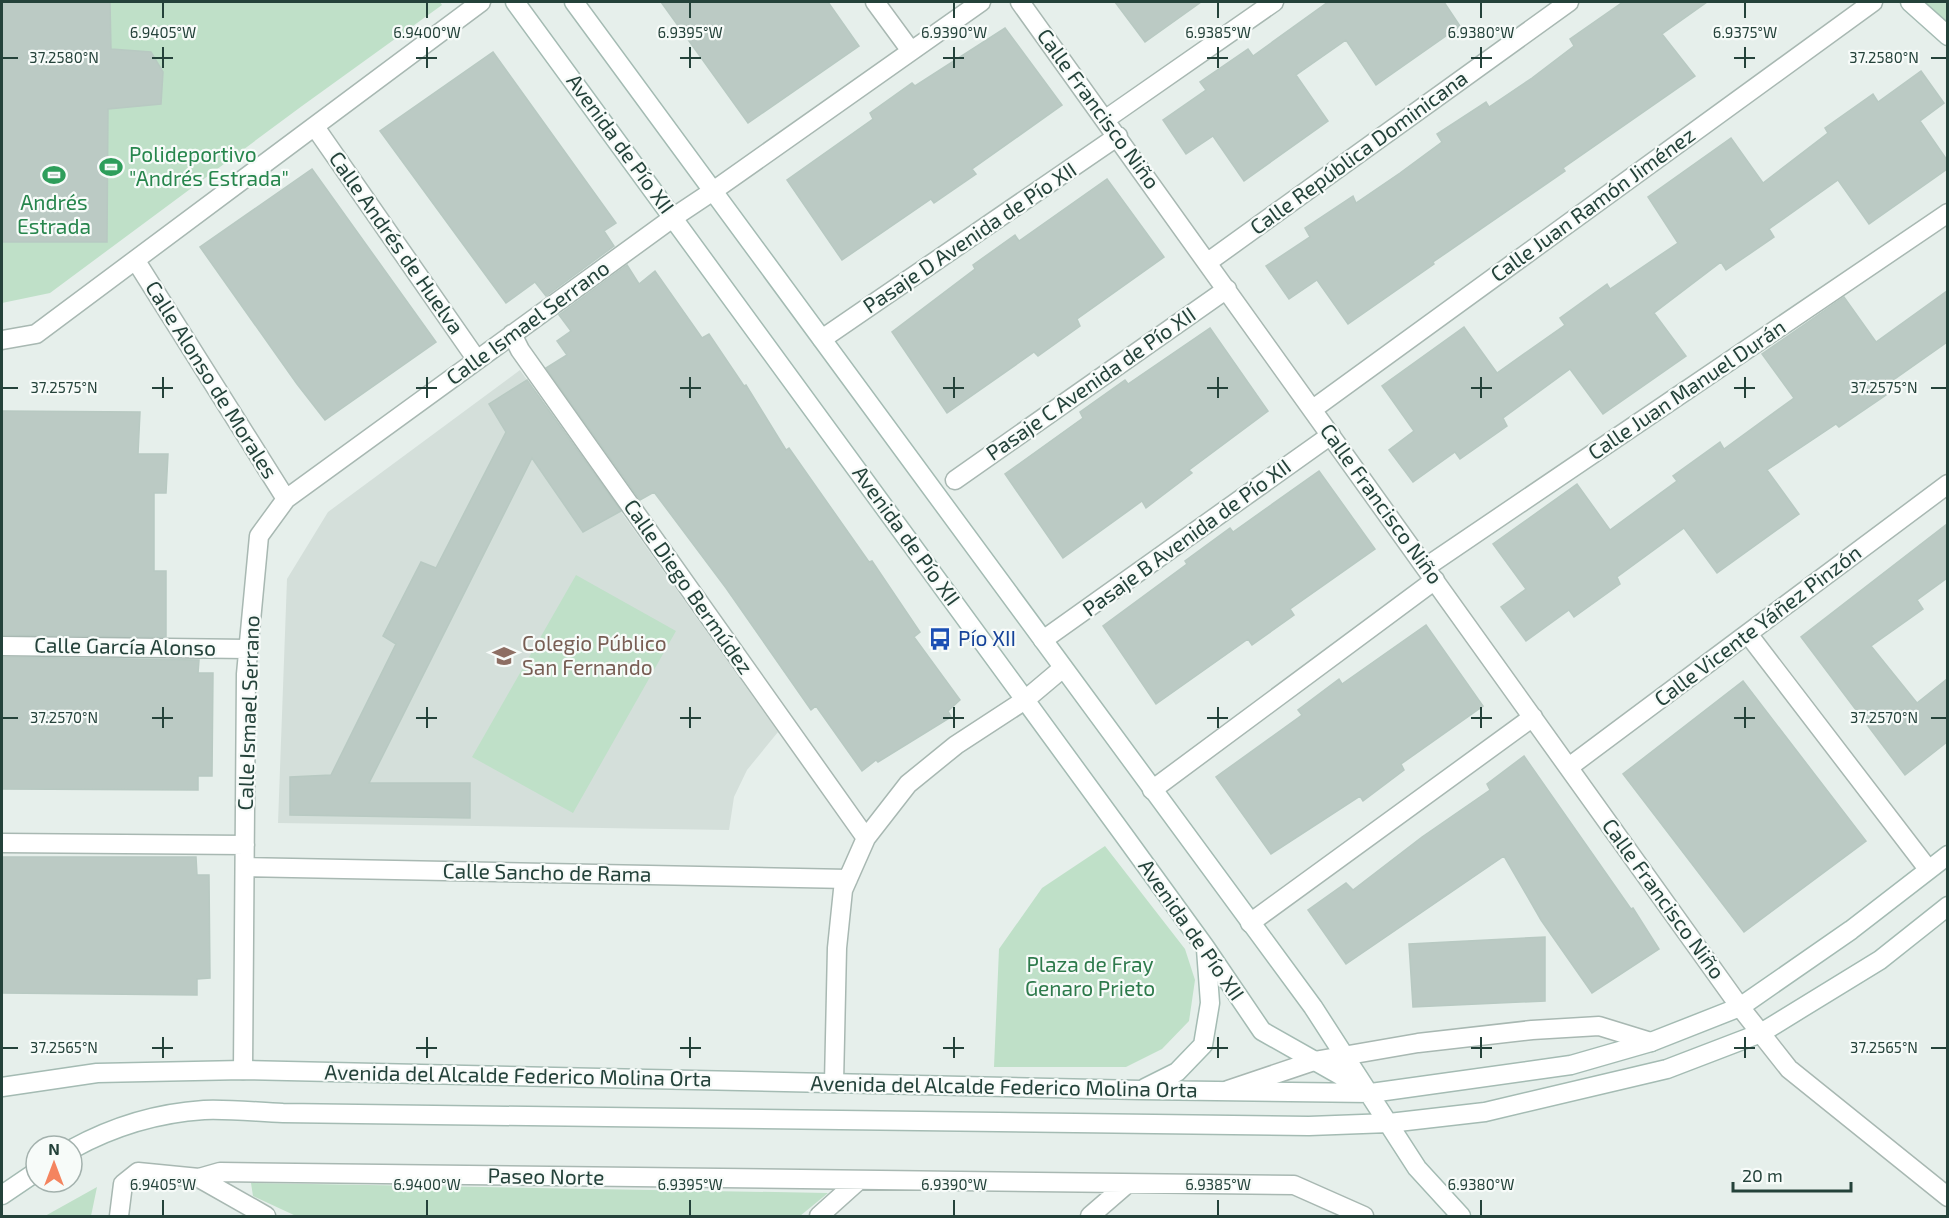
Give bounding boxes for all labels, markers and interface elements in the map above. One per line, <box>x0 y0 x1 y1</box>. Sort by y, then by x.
text: 6.9405°W <box>130 23 196 41</box>
text: 6.9400°W <box>393 23 461 41</box>
text: 6.9395°W <box>657 23 723 41</box>
text: 6.9390°W <box>921 23 987 41</box>
street label: Calle Francisco Niño <box>1033 23 1166 193</box>
text: 6.9385°W <box>1185 23 1251 41</box>
text: 6.9380°W <box>1448 23 1514 41</box>
text: 6.9375°W <box>1713 23 1777 41</box>
text: 37.2580°N <box>29 48 99 66</box>
text: 37.2580°N <box>1849 48 1919 66</box>
street label: Calle República Dominicana <box>1245 65 1472 239</box>
street label: Avenida de Pío XII <box>562 68 680 218</box>
street label: Calle Juan Ramón Jiménez <box>1485 121 1699 286</box>
place label: Polideportivo "Andrés Estrada" <box>129 141 289 190</box>
street label: Calle Andrés de Huelva <box>325 146 470 338</box>
sports icon: Polideportivo "Andrés Estrada" <box>98 154 124 180</box>
street label: Pasaje D Avenida de Pío XII <box>858 156 1081 318</box>
sports icon: Andrés Estrada <box>41 162 67 188</box>
place label: Andrés Estrada <box>17 189 91 238</box>
street label: Calle Ismael Serrano <box>441 254 613 389</box>
street label: Calle Alonso de Morales <box>141 276 283 483</box>
street label: Pasaje C Avenida de Pío XII <box>981 301 1200 466</box>
street label: Calle Juan Manuel Durán <box>1583 313 1790 464</box>
text: 37.2575°N <box>31 378 97 396</box>
text: 37.2575°N <box>1851 378 1917 396</box>
street label: Calle Francisco Niño <box>1316 418 1449 588</box>
street label: Pasaje B Avenida de Pío XII <box>1077 453 1296 621</box>
street label: Avenida de Pío XII <box>848 460 966 610</box>
street label: Calle Diego Bermúdez <box>619 494 759 678</box>
street label: Calle Vicente Yáñez Pinzón <box>1649 539 1865 711</box>
street label: Calle Ismael Serrano <box>232 615 263 811</box>
place label: Pío XII <box>958 625 1016 650</box>
bus stop icon: Pío XII <box>927 626 953 652</box>
place label: Colegio Público San Fernando <box>522 630 667 679</box>
street label: Calle García Alonso <box>34 631 216 660</box>
school or university icon: Colegio Público San Fernando <box>491 643 517 669</box>
text: 37.2570°N <box>30 708 98 726</box>
text: 37.2570°N <box>1850 708 1918 726</box>
street label: Calle Francisco Niño <box>1598 813 1731 983</box>
street label: Avenida de Pío XII <box>1134 854 1250 1005</box>
street label: Calle Sancho de Rama <box>442 857 652 886</box>
park label: Plaza de Fray Genaro Prieto <box>1025 951 1155 1000</box>
text: 37.2565°N <box>30 1038 98 1056</box>
text: 37.2565°N <box>1850 1038 1918 1056</box>
street label: Avenida del Alcalde Federico Molina Orta <box>324 1059 712 1090</box>
street label: Avenida del Alcalde Federico Molina Orta <box>810 1070 1198 1101</box>
north arrow <box>24 1134 84 1194</box>
text: N <box>48 1139 60 1158</box>
scale bar <box>1733 1155 1852 1193</box>
street label: Paseo Norte <box>487 1162 605 1189</box>
text: 20 m <box>1742 1164 1783 1186</box>
text: 6.9405°W <box>130 1175 196 1193</box>
text: 6.9400°W <box>393 1175 461 1193</box>
text: 6.9395°W <box>657 1175 723 1193</box>
text: 6.9390°W <box>921 1175 987 1193</box>
text: 6.9385°W <box>1185 1175 1251 1193</box>
text: 6.9380°W <box>1448 1175 1514 1193</box>

